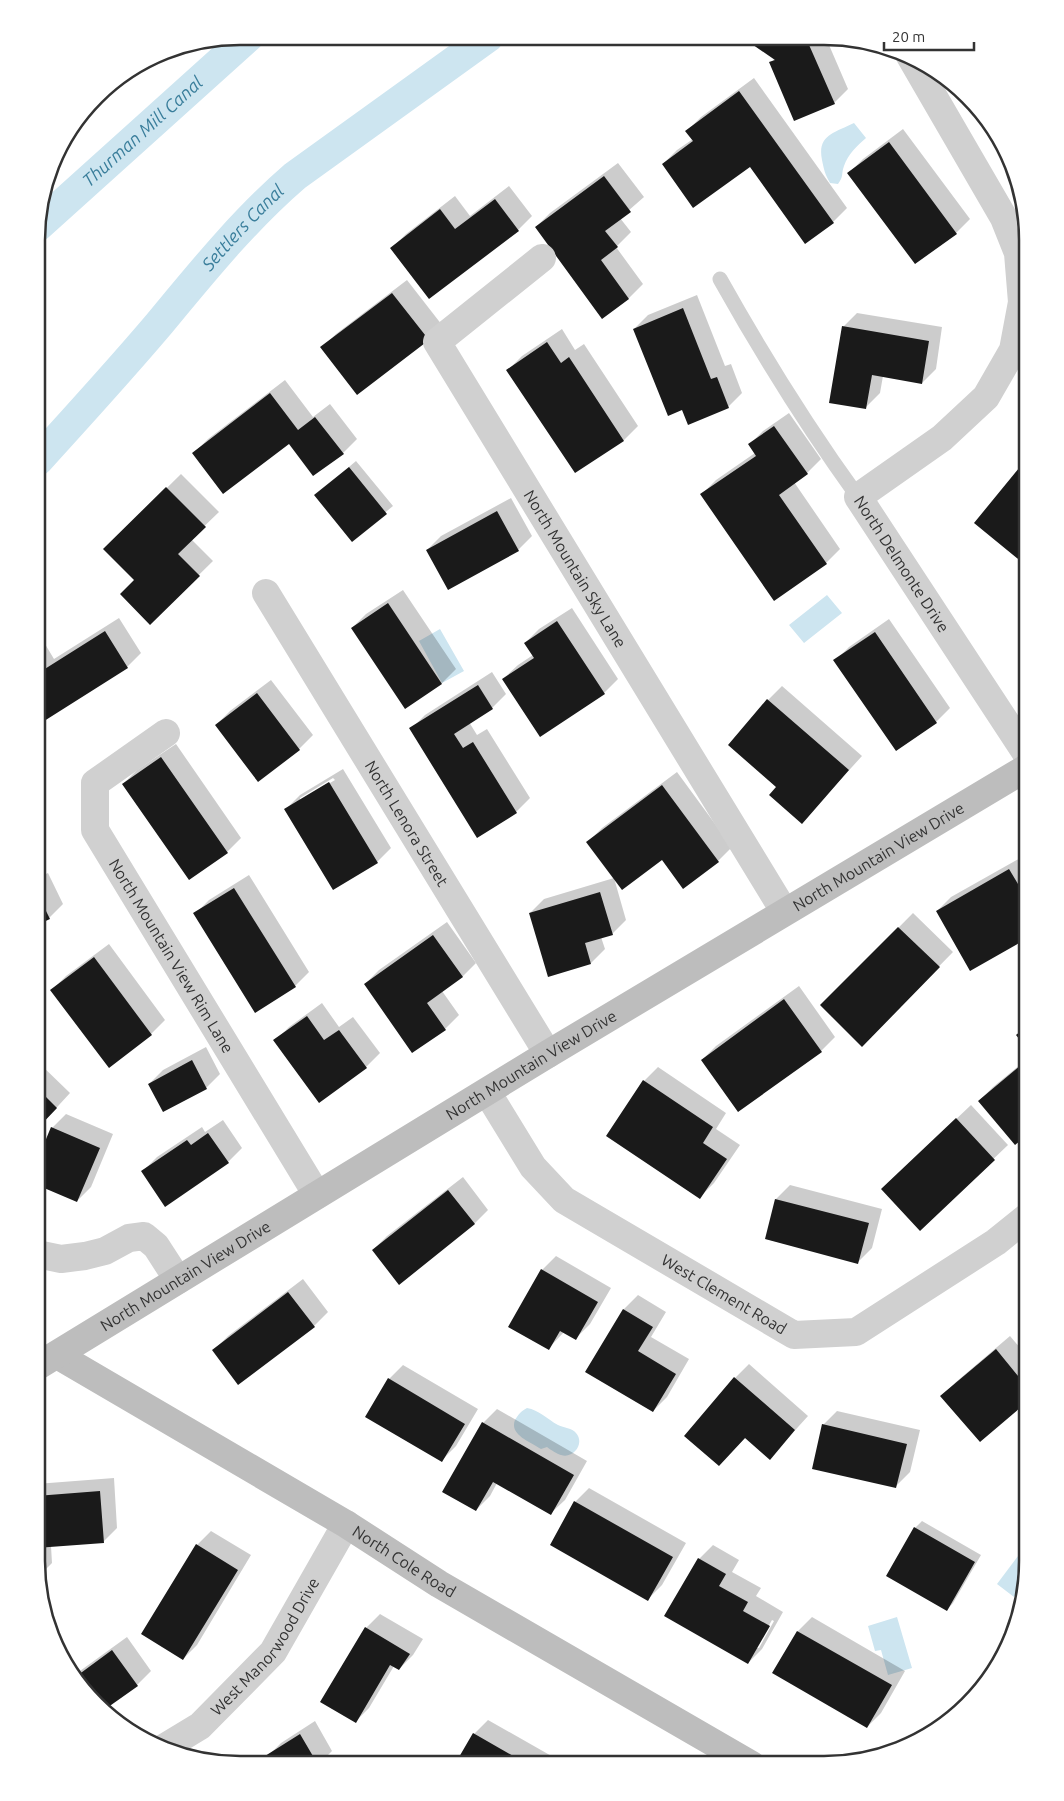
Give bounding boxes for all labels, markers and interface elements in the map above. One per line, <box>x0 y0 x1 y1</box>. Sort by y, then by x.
scale bar <box>884 20 974 52</box>
text: 20 m <box>892 28 925 45</box>
water label: Thurman Mill Canal <box>78 72 206 190</box>
water label: Settlers Canal <box>197 180 288 275</box>
street label: North Mountain Sky Lane <box>520 487 630 651</box>
street label: North Delmonte Drive <box>851 492 953 635</box>
street label: North Lenora Street <box>362 757 453 890</box>
street label: North Mountain View Drive <box>790 798 967 915</box>
street label: North Mountain View Rim Lane <box>106 855 237 1056</box>
street label: North Mountain View Drive <box>442 1006 620 1123</box>
street label: North Mountain View Drive <box>97 1217 274 1335</box>
street label: West Clement Road <box>658 1250 790 1338</box>
street label: North Cole Road <box>349 1522 459 1601</box>
street label: West Manorwood Drive <box>207 1574 323 1719</box>

